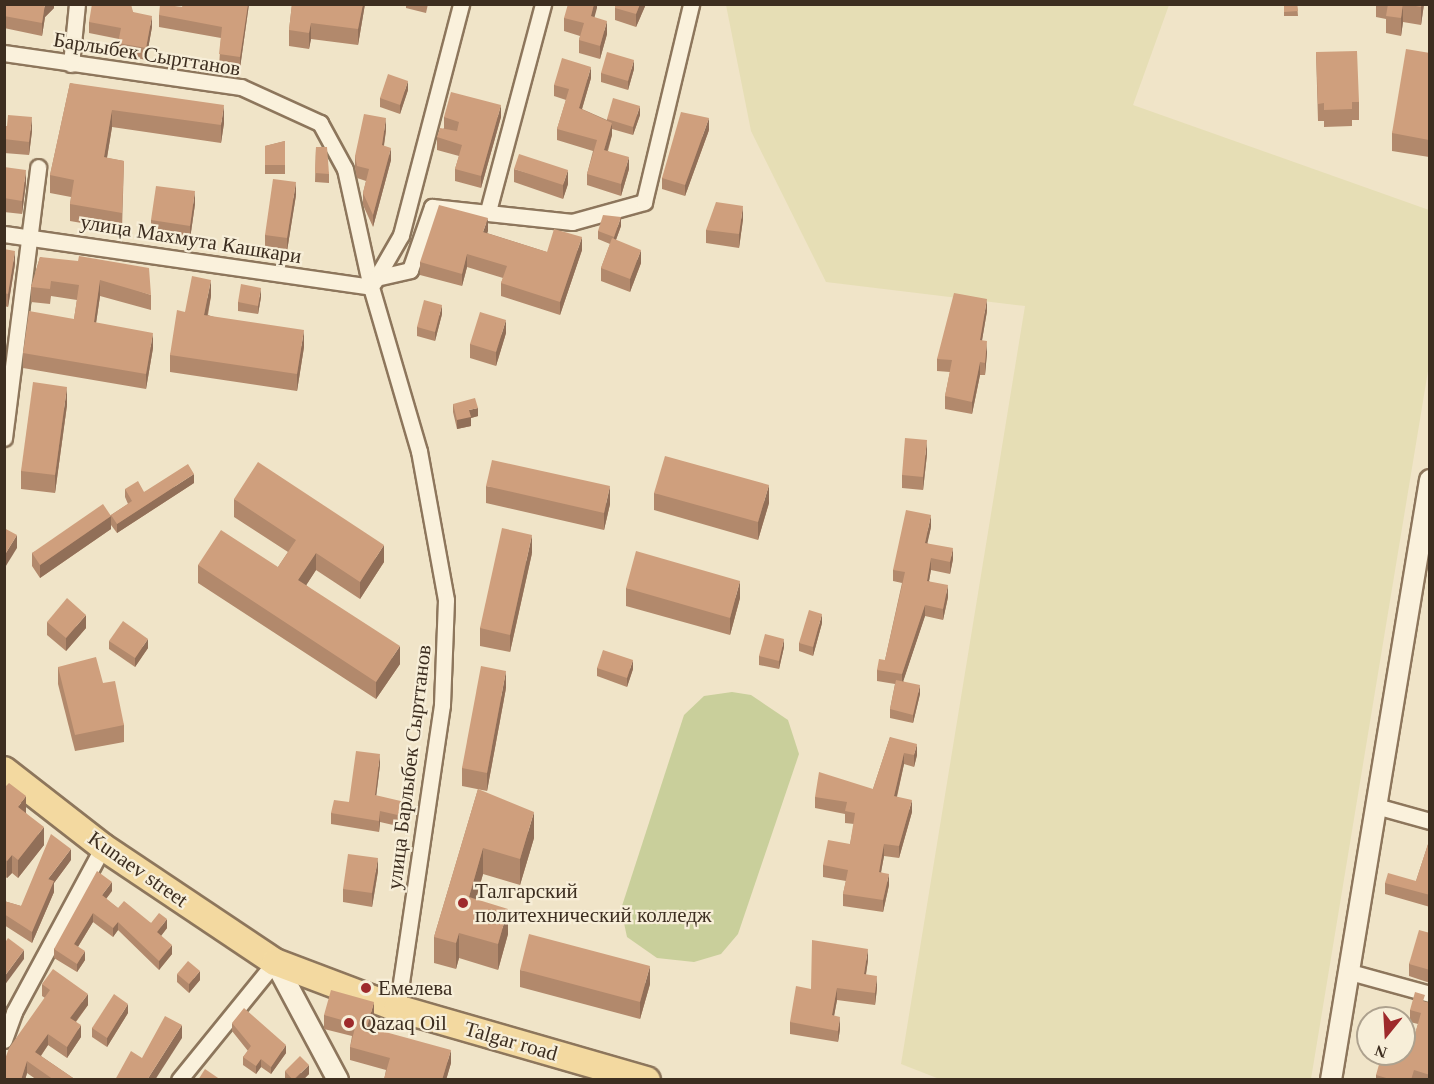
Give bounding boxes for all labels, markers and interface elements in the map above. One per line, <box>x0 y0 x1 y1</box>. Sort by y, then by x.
street label: Барлыбек Сырттанов <box>52 27 242 81</box>
street label: улица Махмута Кашкари <box>79 209 303 269</box>
street label: улица Барлыбек Сырттанов <box>381 643 437 891</box>
street label: Kunaev street <box>83 825 193 913</box>
place label: Талгарский политехнический колледж <box>475 878 712 928</box>
marker: Талгарский политехнический колледж <box>456 896 470 910</box>
place label: Емелева <box>378 975 452 1001</box>
marker: Емелева <box>359 981 373 995</box>
north arrow <box>1356 1006 1416 1066</box>
place label: Qazaq Oil <box>361 1010 447 1036</box>
marker: Qazaq Oil <box>342 1016 356 1030</box>
street label: Talgar road <box>461 1016 561 1066</box>
text: N <box>1373 1042 1389 1062</box>

